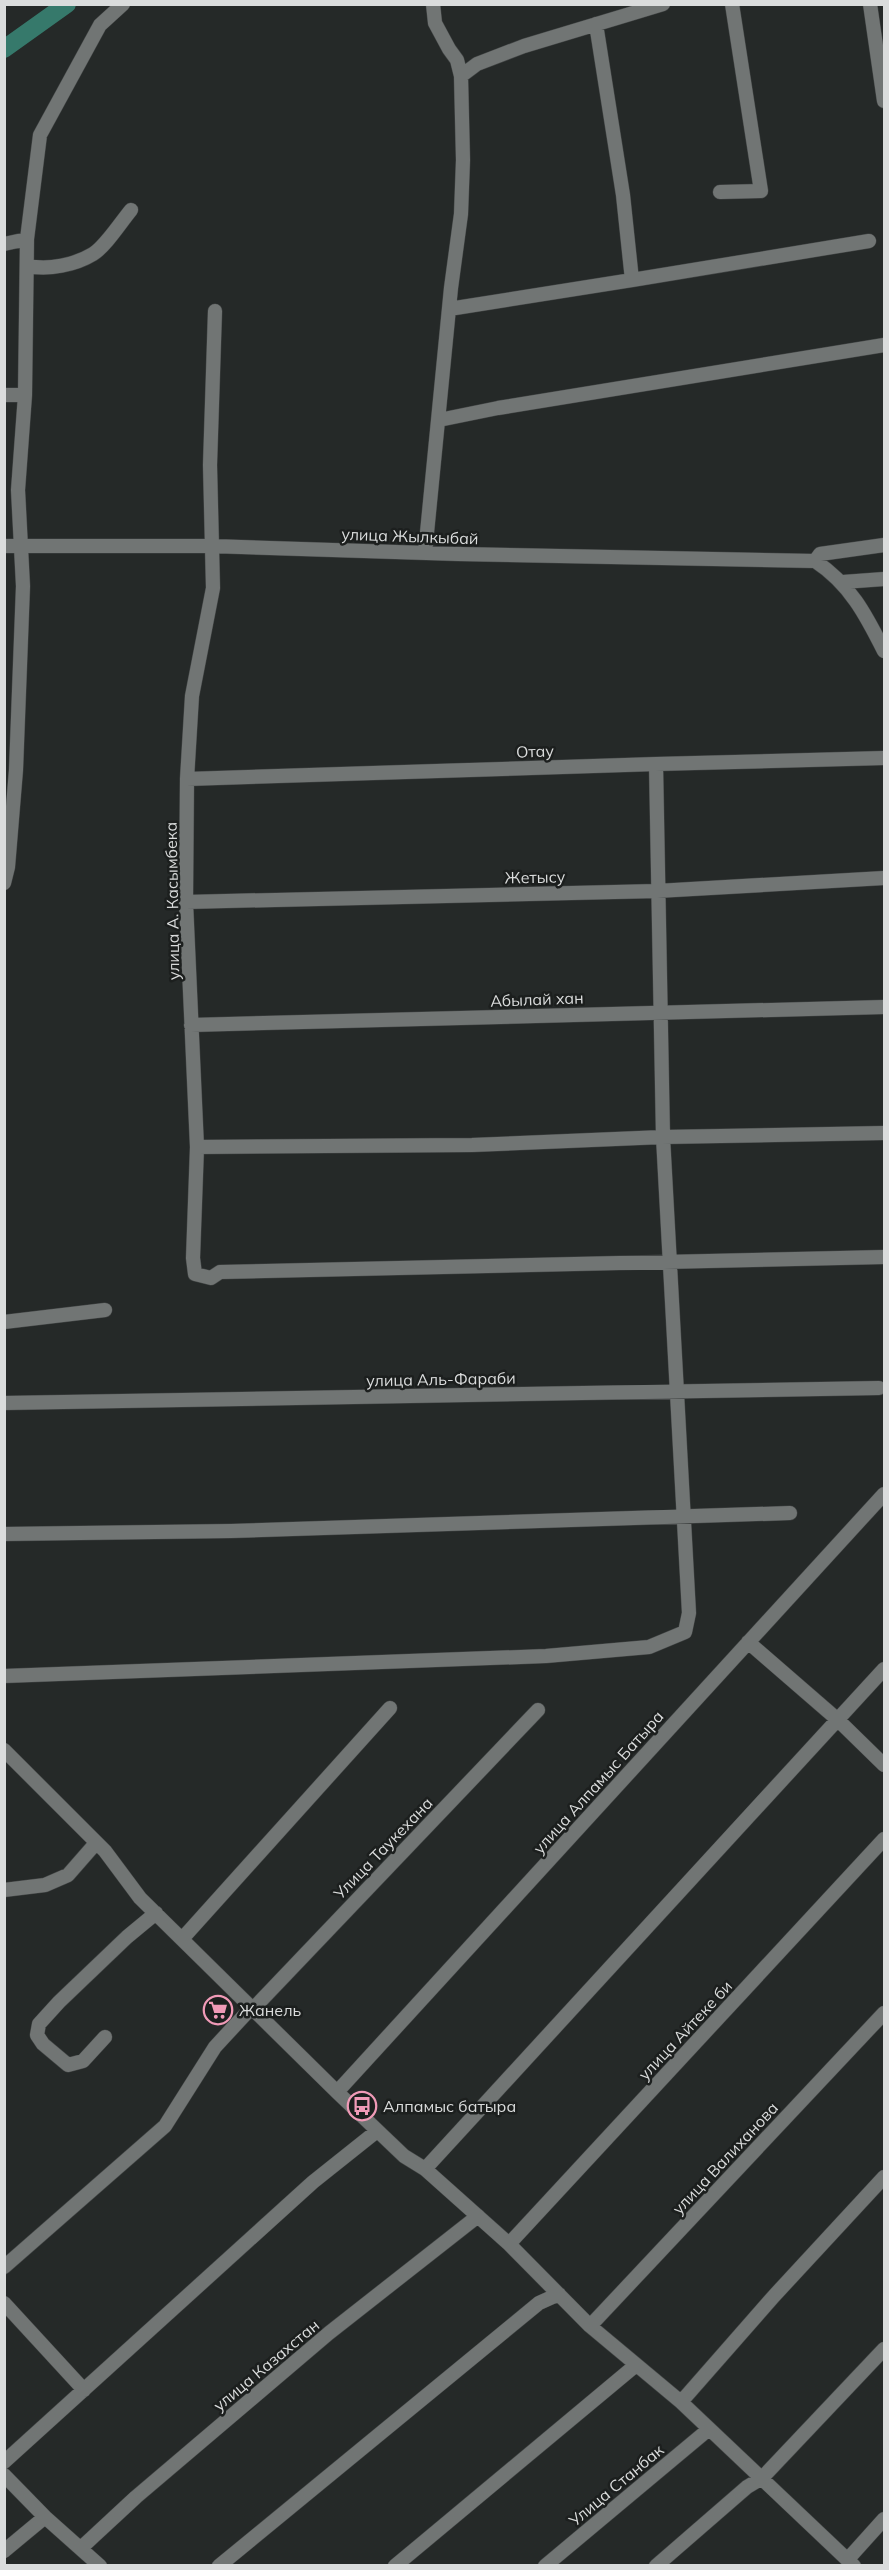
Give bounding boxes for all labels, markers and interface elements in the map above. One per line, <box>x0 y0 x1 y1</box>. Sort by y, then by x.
street label: улица Жылкыбай <box>341 524 479 548</box>
street label: Отау <box>516 740 555 762</box>
street label: улица А. Касымбека <box>161 822 183 980</box>
street label: Жетысу <box>505 866 566 888</box>
street label: Абылай хан <box>490 987 584 1011</box>
street label: улица Аль-Фараби <box>366 1368 516 1390</box>
street label: улица Алпамыс Батыра <box>529 1706 667 1858</box>
street label: Улица Таукехана <box>329 1793 437 1904</box>
street label: улица Айтеке би <box>634 1976 736 2084</box>
supermarket icon: Жанель <box>202 1994 234 2026</box>
place label: Жанель <box>239 2000 302 2020</box>
bus stop icon: Алпамыс батыра <box>346 2090 378 2122</box>
place label: Алпамыс батыра <box>383 2096 516 2116</box>
street label: улица Валиханова <box>668 2098 782 2218</box>
street label: улица Казахстан <box>209 2315 323 2415</box>
street label: Улица Станбак <box>564 2439 668 2531</box>

